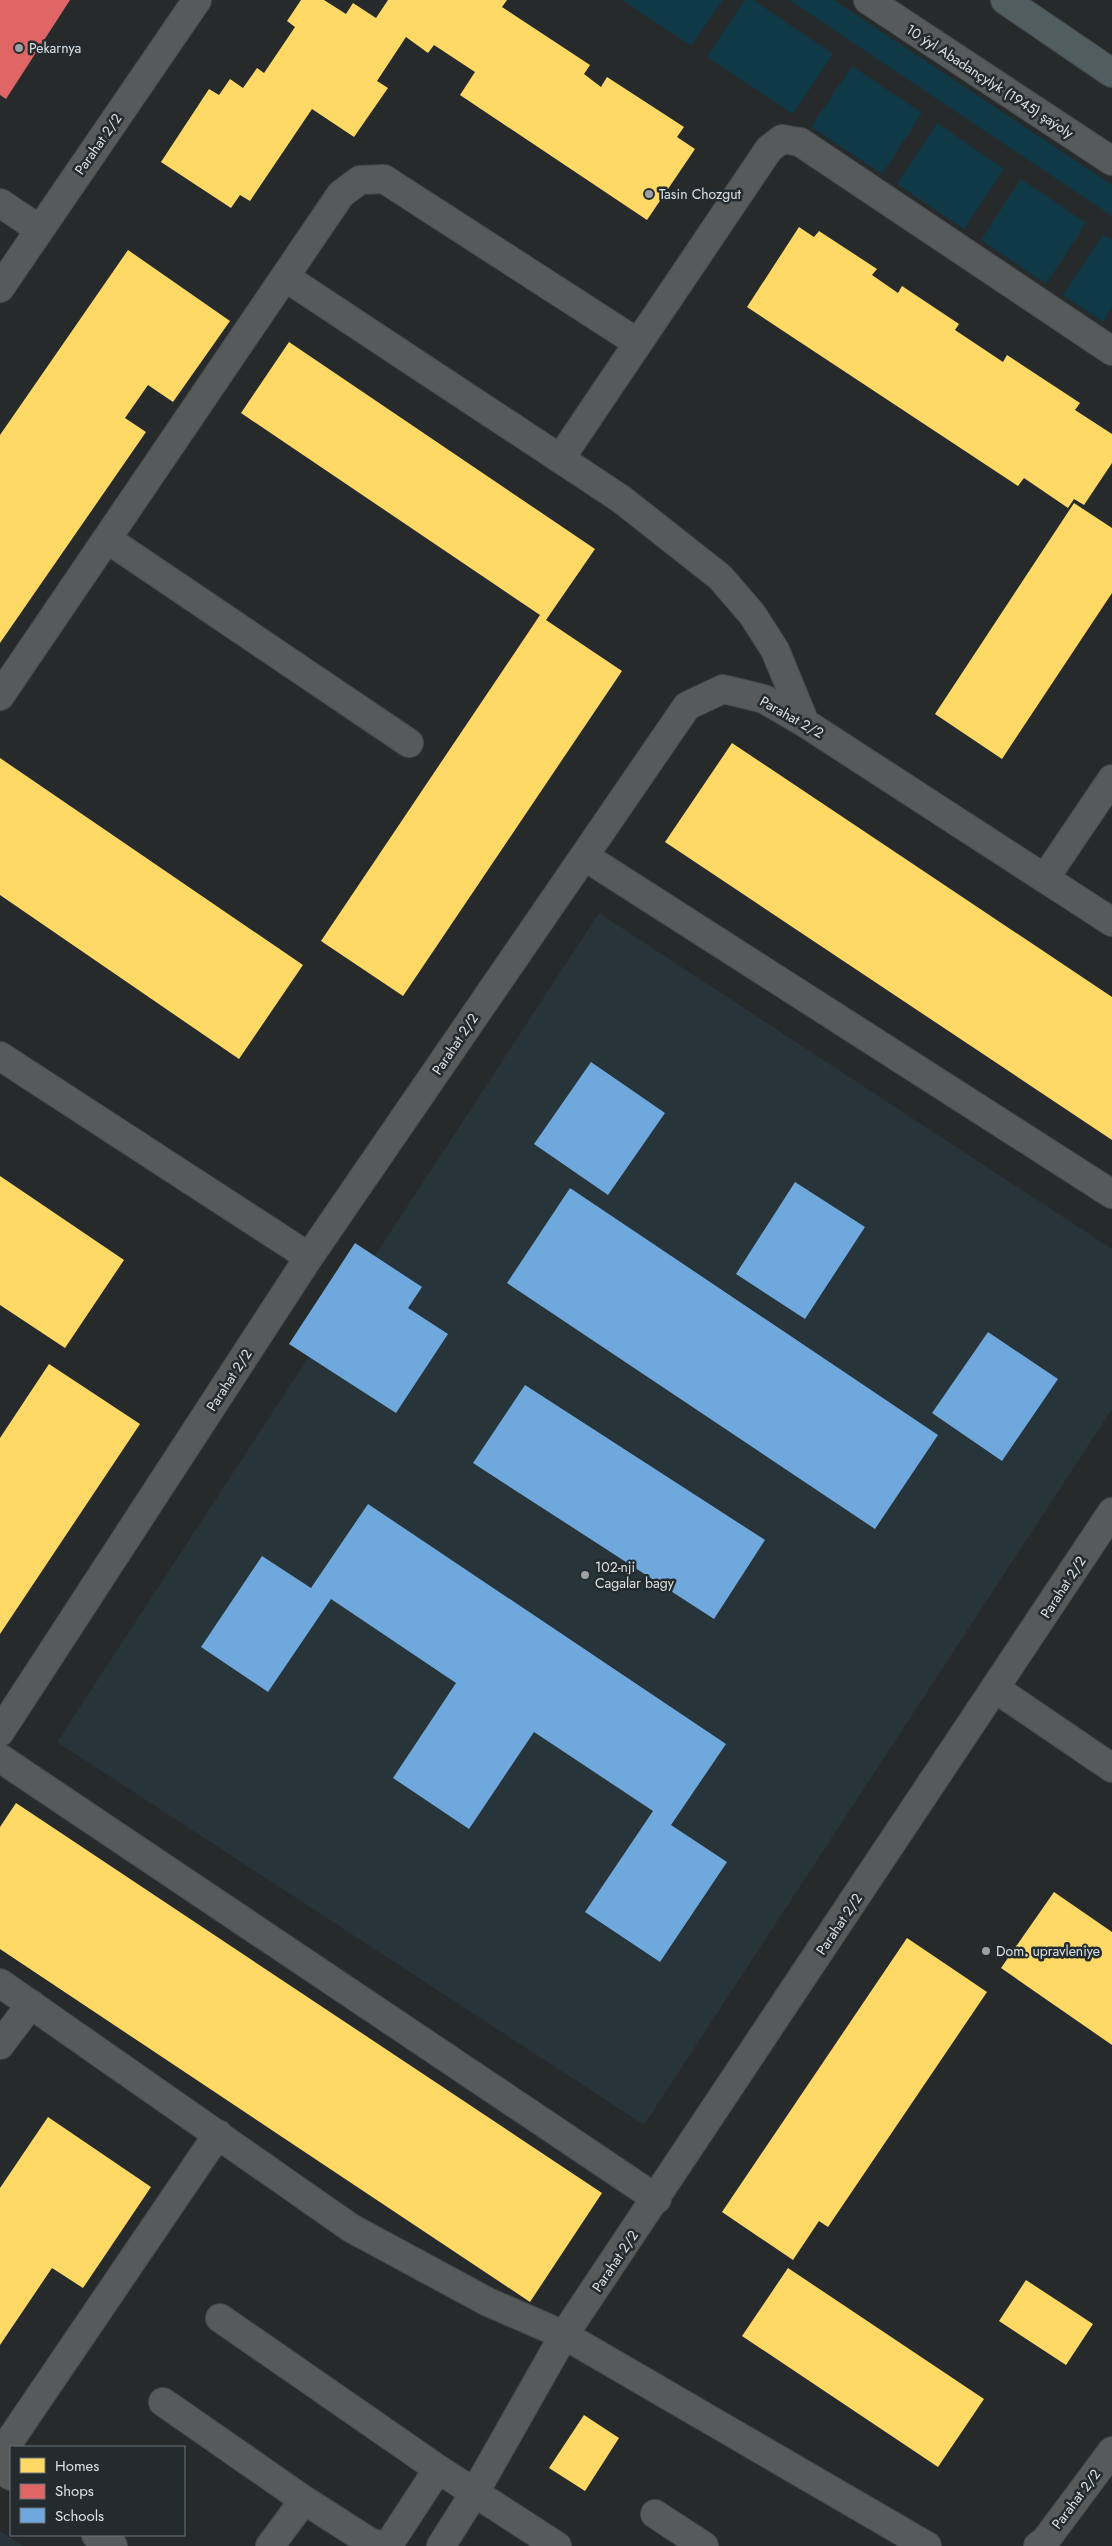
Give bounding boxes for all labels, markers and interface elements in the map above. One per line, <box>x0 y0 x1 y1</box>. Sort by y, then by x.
street label: 10 ýyl Abadançylyk (1945) şaýoly <box>902 19 1078 143</box>
place label: Pekarnya <box>29 38 81 58</box>
marker: Pekarnya <box>13 42 25 54</box>
street label: Parahat 2/2 <box>70 109 126 179</box>
place label: Tasin Chozgut <box>659 184 742 204</box>
marker: Tasin Chozgut <box>643 188 655 200</box>
street label: Parahat 2/2 <box>756 691 828 743</box>
street label: Parahat 2/2 <box>427 1009 483 1079</box>
street label: Parahat 2/2 <box>201 1345 257 1415</box>
street label: Parahat 2/2 <box>1035 1552 1091 1622</box>
place label: 102-nji Cagalar bagy <box>595 1557 675 1593</box>
marker: 102-nji Cagalar bagy <box>579 1569 591 1581</box>
street label: Parahat 2/2 <box>811 1889 867 1959</box>
place label: Dom. upravleniye <box>996 1941 1100 1961</box>
marker: Dom. upravleniye <box>980 1945 992 1957</box>
street label: Parahat 2/2 <box>587 2226 643 2296</box>
legend <box>10 2446 185 2536</box>
text: Homes <box>55 2455 99 2477</box>
street label: Parahat 2/2 <box>1047 2465 1105 2533</box>
text: Shops <box>55 2480 94 2502</box>
text: Schools <box>55 2505 104 2527</box>

